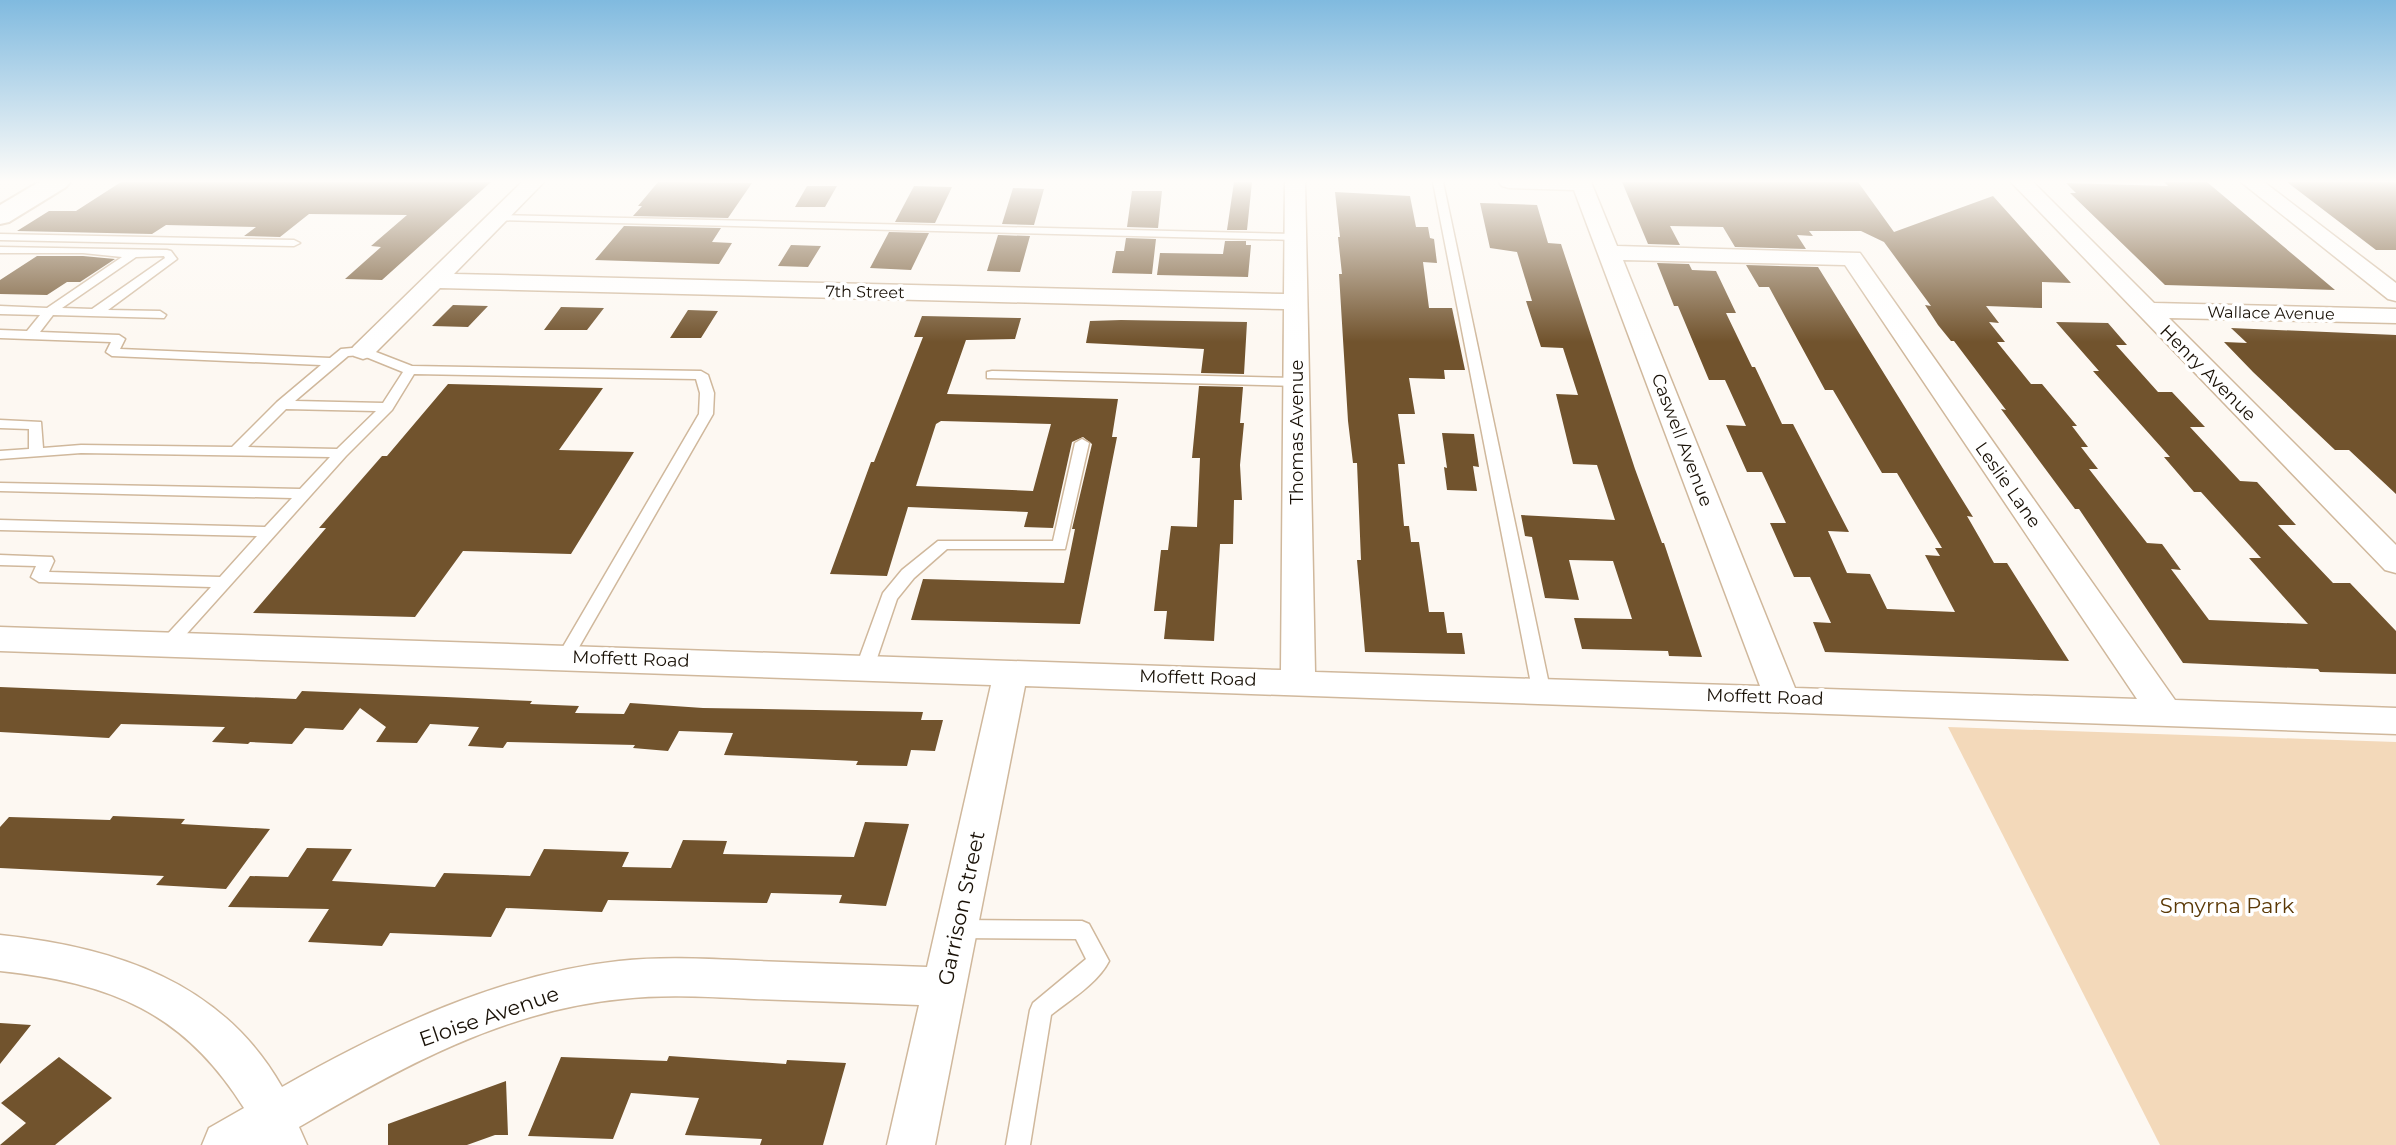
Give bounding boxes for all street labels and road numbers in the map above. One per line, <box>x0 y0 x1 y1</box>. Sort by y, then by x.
street label: 7th Street <box>825 282 905 302</box>
street label: Wallace Avenue <box>2207 302 2335 324</box>
street label: Henry Avenue <box>2155 320 2261 426</box>
street label: Thomas Avenue <box>1286 359 1308 504</box>
street label: Caswell Avenue <box>1647 370 1718 510</box>
street label: Leslie Lane <box>1970 438 2046 532</box>
street label: Moffett Road <box>572 646 690 672</box>
street label: Moffett Road <box>1139 665 1257 691</box>
street label: Moffett Road <box>1706 684 1824 710</box>
street label: Garrison Street <box>932 828 990 988</box>
street label: Eloise Avenue <box>416 980 562 1052</box>

